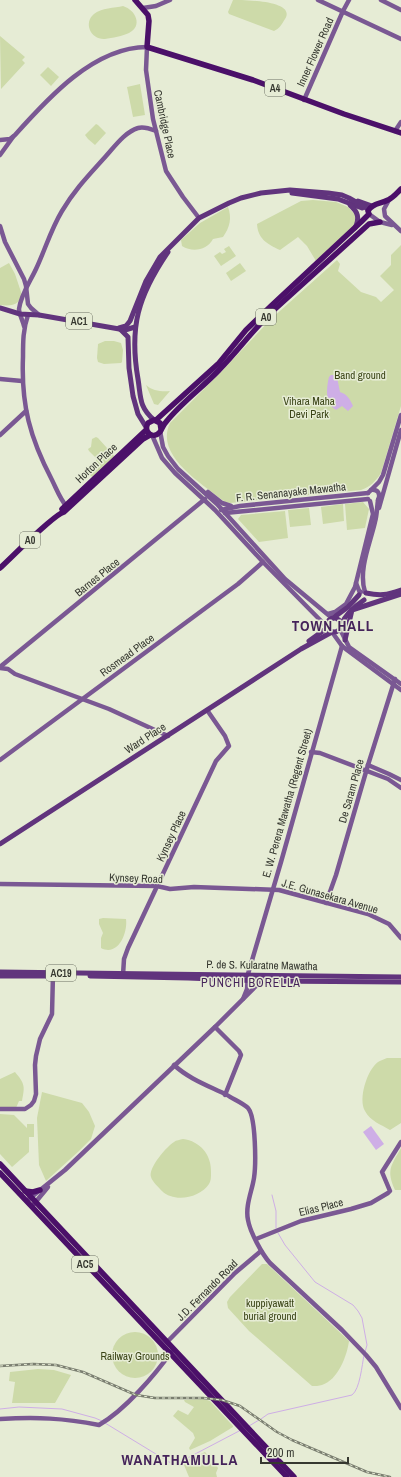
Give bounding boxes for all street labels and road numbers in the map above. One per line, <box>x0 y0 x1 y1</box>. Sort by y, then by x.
street label: Inner Flower Road <box>294 15 336 89</box>
road number: A4 <box>265 80 285 96</box>
street label: Cambridge Place <box>151 88 179 160</box>
road number: A0 <box>256 309 276 325</box>
road number: AC1 <box>66 313 92 329</box>
street label: Horton Place <box>72 440 120 486</box>
street label: F. R. Senanayake Mawatha <box>235 479 347 505</box>
road number: A0 <box>20 532 40 548</box>
street label: Barnes Place <box>72 555 122 599</box>
street label: Rosmead Place <box>97 631 157 679</box>
street label: Ward Place <box>122 720 168 756</box>
street label: E. W. Perera Mawatha (Regent Street) <box>259 727 315 879</box>
street label: De Saram Place <box>335 758 367 824</box>
street label: Kynsey Place <box>153 808 189 864</box>
street label: Kynsey Road <box>109 870 163 886</box>
street label: J.E. Gunasekara Avenue <box>280 876 380 916</box>
street label: P. de S. Kularatne Mawatha <box>206 957 318 973</box>
road number: AC19 <box>46 965 76 981</box>
street label: Elias Place <box>297 1195 345 1219</box>
road number: AC5 <box>72 1256 98 1272</box>
street label: J.D. Fernando Road <box>173 1256 241 1324</box>

